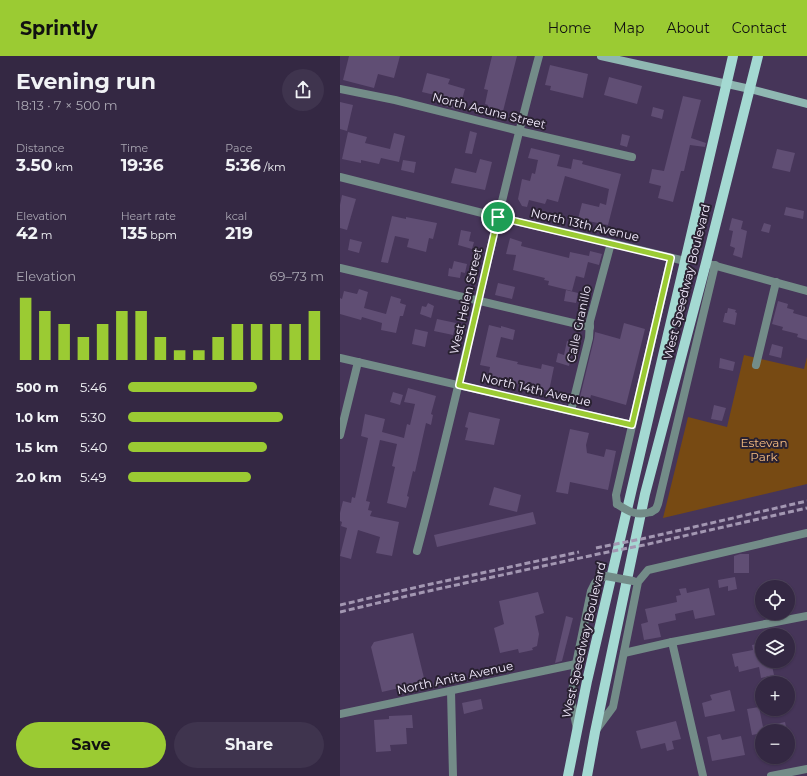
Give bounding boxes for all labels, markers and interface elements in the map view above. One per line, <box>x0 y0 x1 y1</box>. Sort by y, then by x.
text: Sprintly <box>20 17 98 40</box>
text: Home <box>548 19 591 37</box>
text: Map <box>613 19 644 37</box>
text: About <box>666 19 710 37</box>
text: Contact <box>732 19 787 37</box>
text: Evening run <box>16 68 156 95</box>
button: share <box>282 69 324 111</box>
street label: North Acuna Street <box>431 89 548 132</box>
text: 18:13 · 7 × 500 m <box>16 97 118 113</box>
text: Distance <box>16 141 64 155</box>
text: Time <box>121 141 148 155</box>
text: Pace <box>225 141 252 155</box>
text: 3.50 <box>16 155 52 175</box>
text: 19:36 <box>121 155 164 175</box>
text: 5:36 <box>225 155 261 175</box>
text: km <box>52 160 73 174</box>
text: /km <box>261 160 286 174</box>
pin <box>481 200 515 234</box>
street label: West Speedway Boulevard <box>660 202 713 361</box>
street label: North 13th Avenue <box>529 205 641 244</box>
icon: arrive <box>487 206 509 228</box>
text: Elevation <box>16 209 67 223</box>
text: Heart rate <box>121 209 176 223</box>
text: kcal <box>225 209 247 223</box>
text: 42 <box>16 223 38 243</box>
text: 135 <box>121 223 147 243</box>
text: 219 <box>225 223 253 243</box>
text: m <box>38 228 52 242</box>
text: bpm <box>147 228 177 242</box>
street label: West Helen Street <box>446 246 485 356</box>
text: Elevation <box>16 268 76 284</box>
text: 69–73 m <box>270 268 324 284</box>
street label: Calle Granillo <box>563 284 594 364</box>
street label: North 14th Avenue <box>480 370 592 409</box>
text: 500 m <box>16 379 59 395</box>
text: 5:46 <box>80 379 107 395</box>
text: 1.0 km <box>16 409 59 425</box>
text: 5:30 <box>80 409 106 425</box>
park label: Estevan Park <box>740 435 788 464</box>
text: 1.5 km <box>16 439 58 455</box>
text: 5:40 <box>80 439 107 455</box>
text: 2.0 km <box>16 469 62 485</box>
text: 5:49 <box>80 469 107 485</box>
street label: West Speedway Boulevard <box>558 560 609 719</box>
map controls <box>755 580 795 764</box>
button: locate <box>755 580 795 620</box>
button: layers <box>755 628 795 668</box>
street label: North Anita Avenue <box>395 658 514 697</box>
button: + <box>755 676 795 716</box>
button: Save <box>16 722 166 768</box>
button: Share <box>174 722 324 768</box>
button: − <box>755 724 795 764</box>

